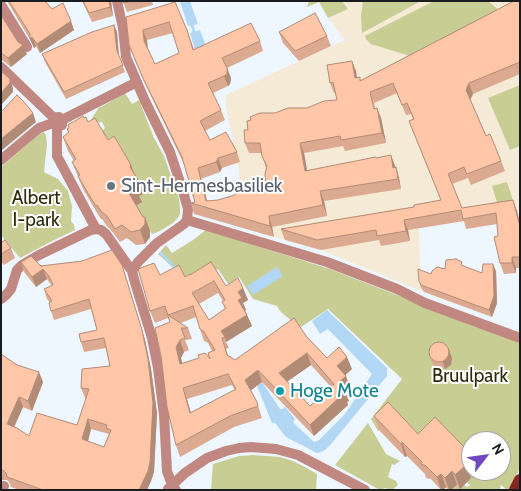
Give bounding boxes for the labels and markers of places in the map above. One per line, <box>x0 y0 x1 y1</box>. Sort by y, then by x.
place label: Sint-Hermesbasiliek <box>121 175 282 197</box>
marker: Sint-Hermesbasiliek <box>105 180 117 192</box>
place label: Hoge Mote <box>290 380 379 402</box>
marker: Hoge Mote <box>274 385 286 397</box>

